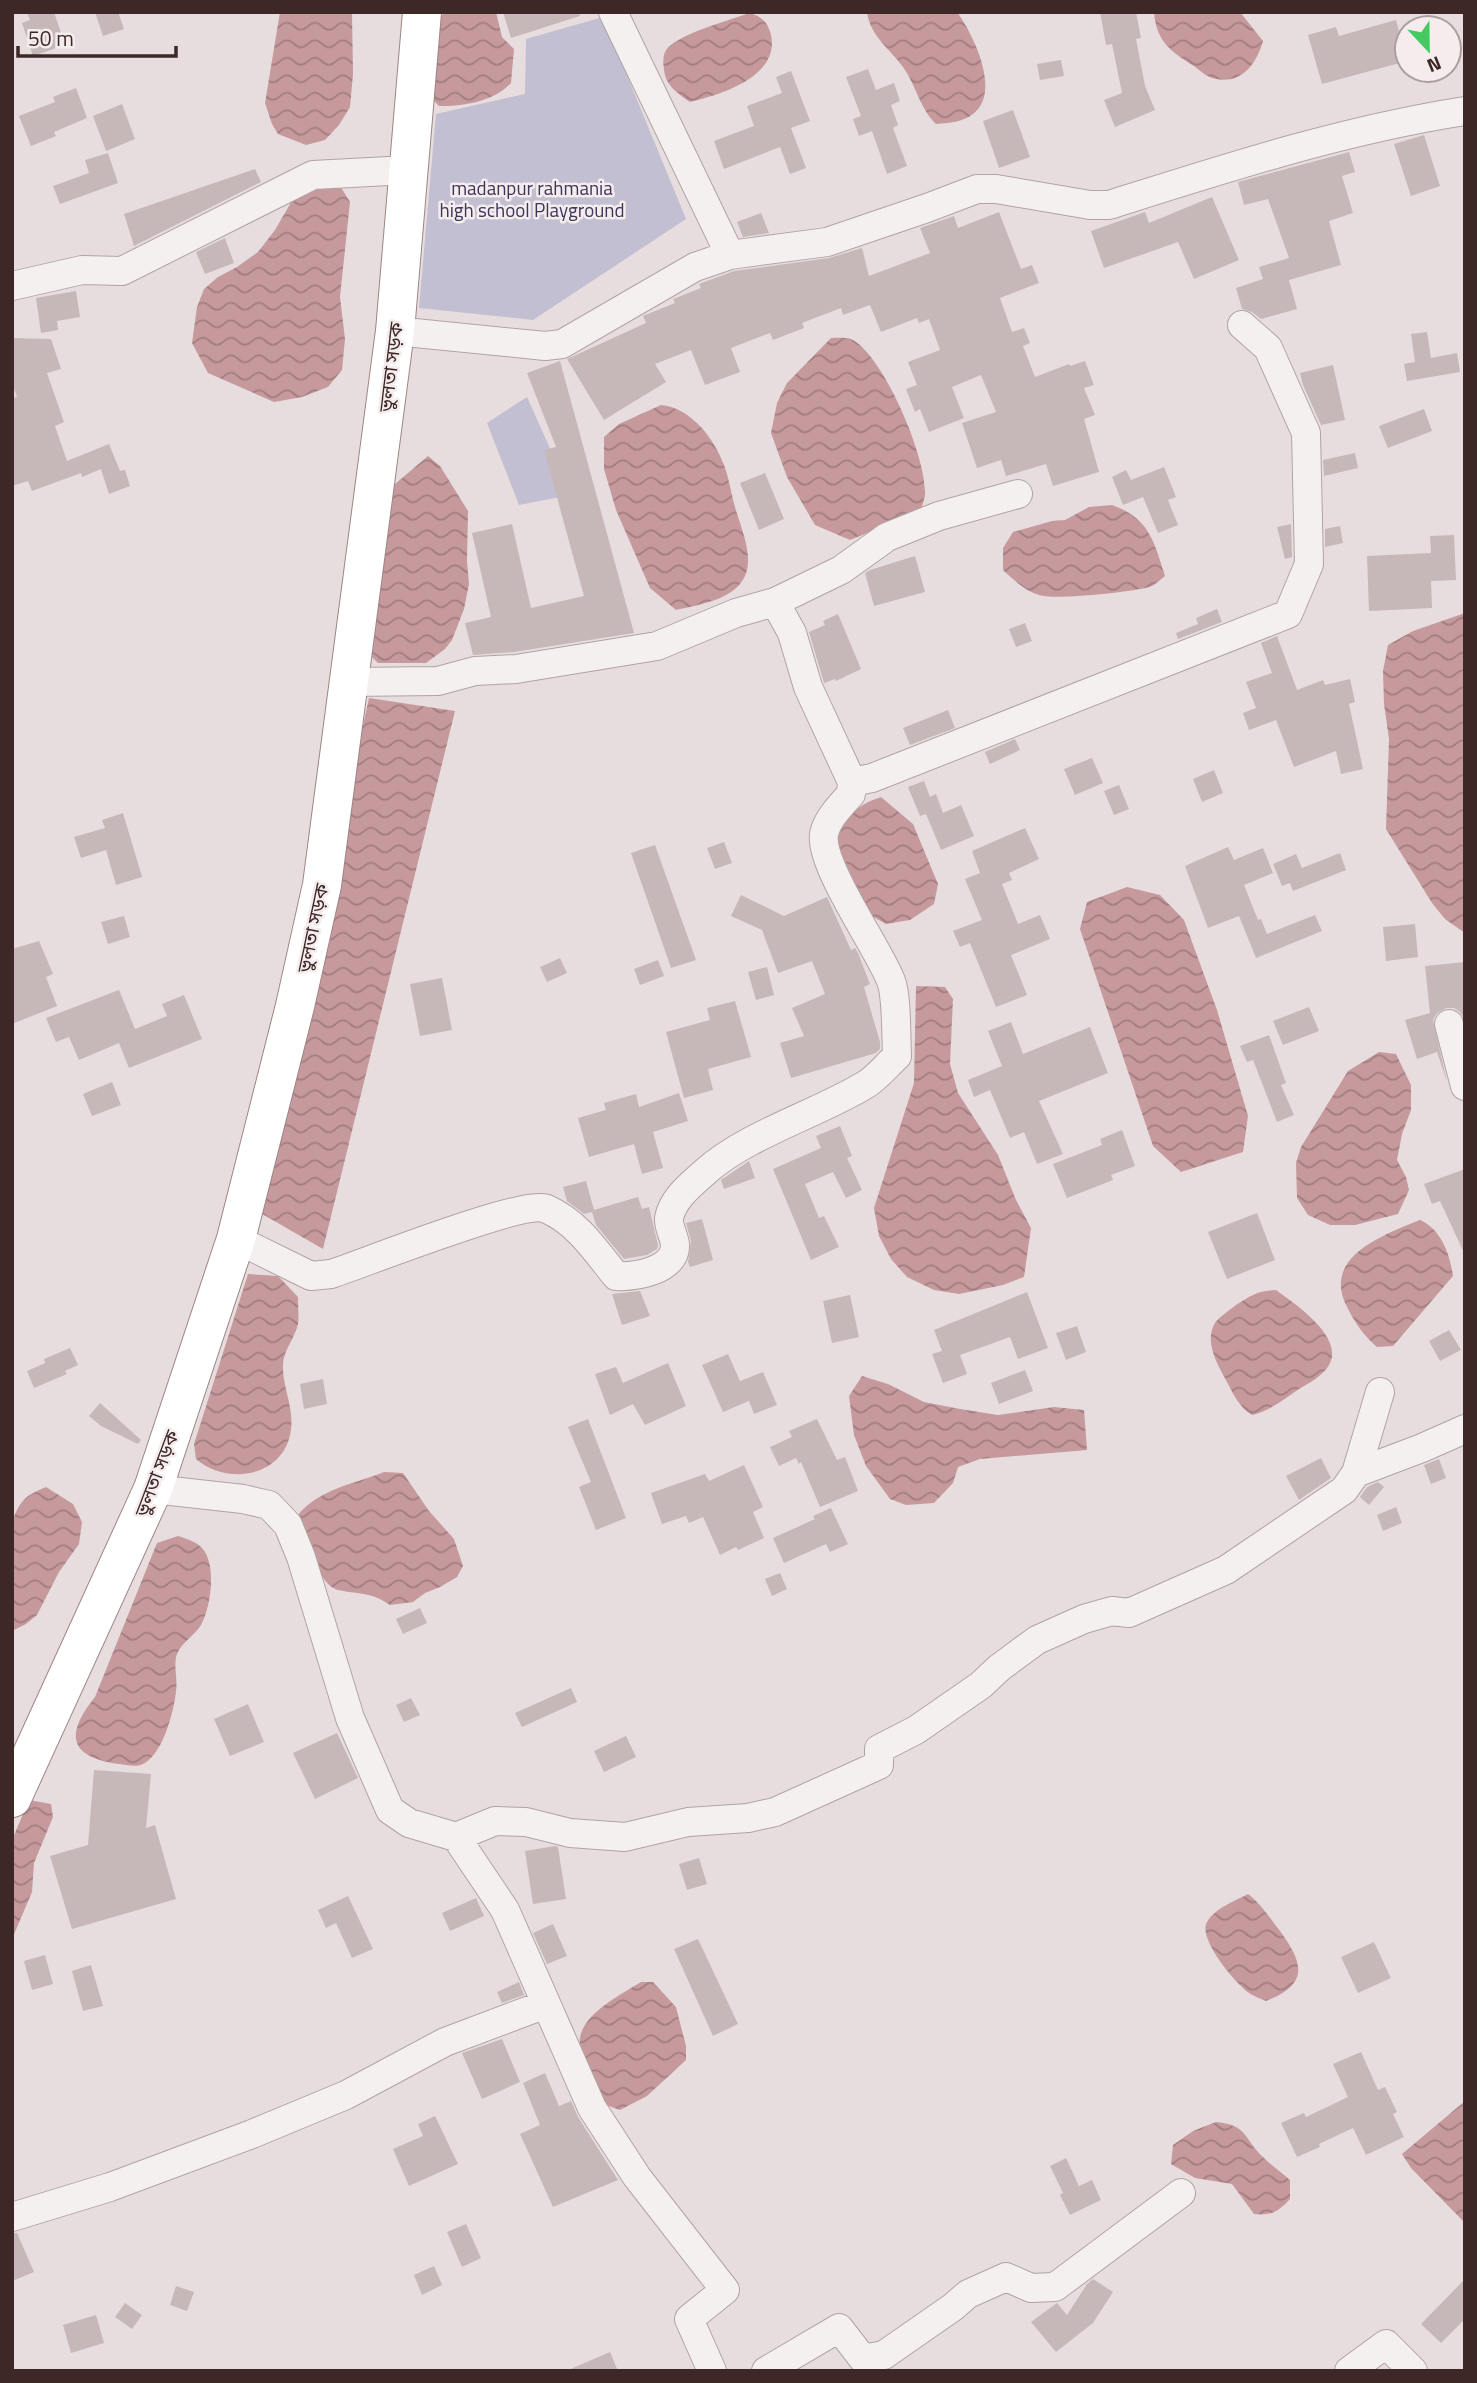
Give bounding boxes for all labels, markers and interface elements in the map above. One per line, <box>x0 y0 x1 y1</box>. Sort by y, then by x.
scale bar <box>18 14 175 58</box>
north arrow <box>1393 14 1463 84</box>
text: 50 m <box>28 22 74 54</box>
text: N <box>1423 49 1446 81</box>
park label: madanpur rahmania high school Playground <box>439 173 625 224</box>
street label: ভুলতা সড়ক <box>370 320 410 415</box>
street label: ভুলতা সড়ক <box>288 880 336 976</box>
street label: ভুলতা সড়ক <box>126 1425 186 1521</box>

